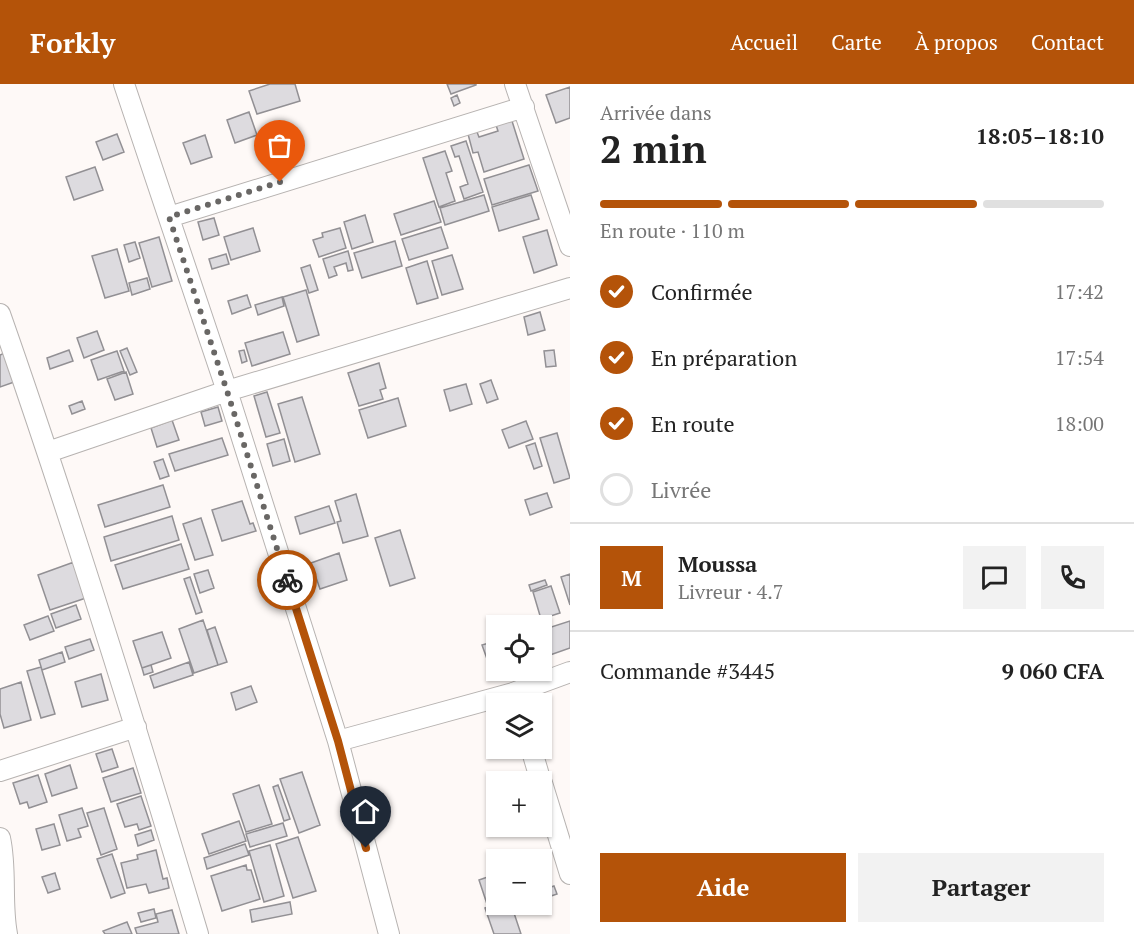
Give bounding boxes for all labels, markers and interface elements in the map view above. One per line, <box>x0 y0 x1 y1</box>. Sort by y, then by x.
text: Forkly <box>30 24 115 61</box>
text: Accueil <box>730 28 798 56</box>
text: Carte <box>831 28 882 56</box>
text: À propos <box>915 28 998 56</box>
text: Contact <box>1031 28 1104 56</box>
text: Arrivée dans <box>600 99 712 126</box>
pin <box>254 120 305 182</box>
text: 18:05–18:10 <box>976 121 1104 150</box>
text: 2 min <box>600 122 707 174</box>
icon: bag <box>263 129 296 162</box>
text: En route · 110 m <box>600 217 745 244</box>
icon: check <box>600 275 633 308</box>
text: Confirmée <box>651 277 753 306</box>
text: 17:42 <box>1055 278 1104 305</box>
icon: check <box>600 341 633 374</box>
text: En préparation <box>651 343 797 372</box>
text: 17:54 <box>1055 344 1104 371</box>
icon: check <box>600 407 633 440</box>
text: En route <box>651 409 735 438</box>
text: 18:00 <box>1055 410 1104 437</box>
text: Livrée <box>651 475 711 504</box>
button: chat <box>963 546 1026 609</box>
button: phone <box>1041 546 1104 609</box>
text: Moussa <box>678 549 757 578</box>
courier <box>257 550 317 610</box>
text: M <box>621 563 642 592</box>
icon: bike <box>271 564 304 597</box>
text: Livreur · 4.7 <box>678 578 783 605</box>
map controls <box>486 615 552 915</box>
button: locate <box>486 615 552 681</box>
text: Commande #3445 <box>600 656 775 685</box>
text: 9 060 CFA <box>1001 656 1104 685</box>
button: layers <box>486 693 552 759</box>
button: + <box>486 771 552 837</box>
pin <box>340 786 391 848</box>
icon: home <box>349 795 382 828</box>
button: − <box>486 849 552 915</box>
button: Aide <box>600 853 846 922</box>
button: Partager <box>858 853 1104 922</box>

